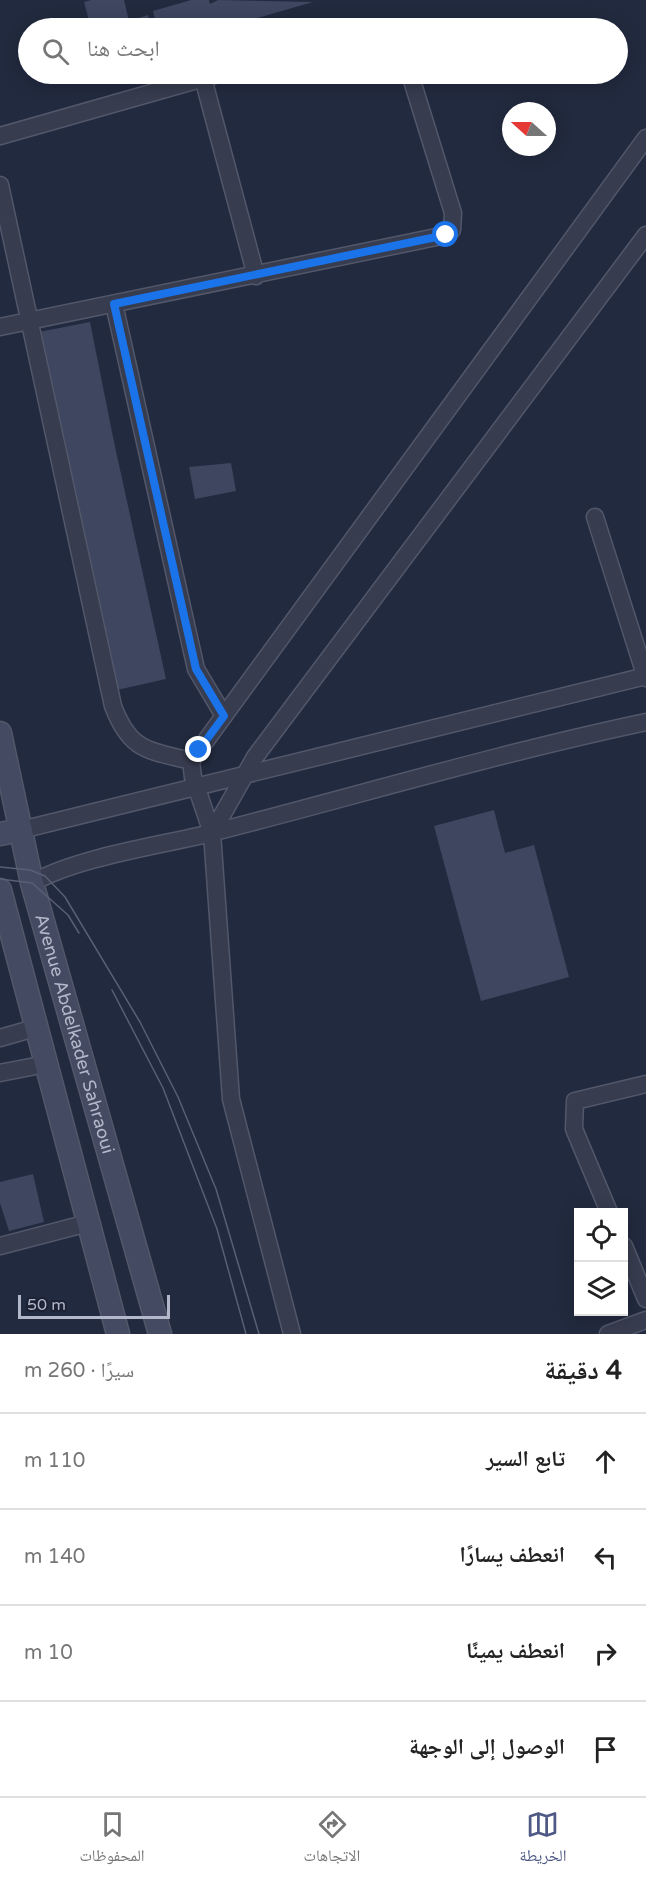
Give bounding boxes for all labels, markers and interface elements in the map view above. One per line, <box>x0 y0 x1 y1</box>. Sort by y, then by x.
search box <box>18 18 628 84</box>
icon: search <box>39 35 72 68</box>
text: ابحث هنا <box>87 36 160 62</box>
north arrow <box>502 102 556 156</box>
route start <box>432 221 458 247</box>
route end <box>185 736 211 762</box>
street label: Avenue Abdelkader Sahraoui <box>30 911 119 1156</box>
map controls <box>574 1208 628 1316</box>
button: locate <box>574 1208 628 1262</box>
button: layers <box>574 1262 628 1316</box>
scale bar <box>18 1292 170 1320</box>
text: 50 m <box>27 1295 66 1315</box>
text: 4 دقيقة <box>544 1355 622 1386</box>
text: سيرًا · 260 m <box>24 1359 134 1383</box>
icon: ahead <box>589 1445 622 1478</box>
text: تابع السير <box>486 1446 565 1472</box>
text: 110 m <box>24 1449 85 1473</box>
icon: left <box>589 1541 622 1574</box>
text: انعطف يسارًا <box>460 1542 565 1568</box>
text: 140 m <box>24 1545 85 1569</box>
icon: right <box>589 1637 622 1670</box>
text: انعطف يمينًا <box>466 1638 565 1664</box>
text: 10 m <box>24 1641 73 1665</box>
icon: arrive <box>589 1733 622 1766</box>
text: الوصول إلى الوجهة <box>409 1734 565 1760</box>
tab: المحفوظات <box>80 1808 145 1871</box>
tab: الاتجاهات <box>304 1808 360 1871</box>
tab: الخريطة <box>519 1808 567 1871</box>

